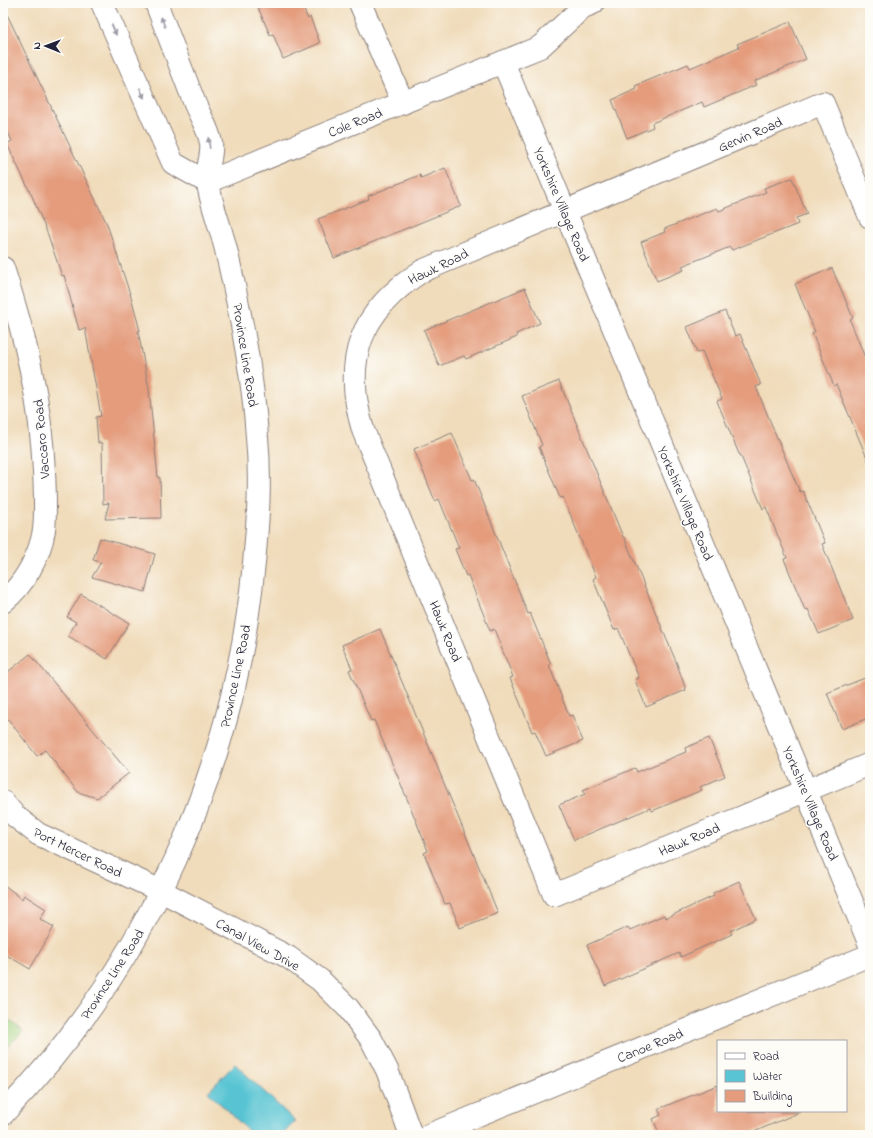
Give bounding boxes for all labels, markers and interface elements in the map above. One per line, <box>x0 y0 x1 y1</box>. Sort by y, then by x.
one-way arrow <box>160 15 166 27</box>
one-way arrow <box>111 24 117 36</box>
north arrow <box>26 26 66 66</box>
text: N <box>29 42 45 50</box>
one-way arrow <box>139 87 145 98</box>
street label: Cole Road <box>325 103 386 144</box>
street label: Gervin Road <box>715 112 786 158</box>
one-way arrow <box>206 137 212 149</box>
street label: Yorkshire Village Road <box>526 144 594 266</box>
street label: Hawk Road <box>405 244 472 291</box>
street label: Province Line Road <box>226 302 263 409</box>
street label: Vaccaro Road <box>29 398 57 480</box>
street label: Yorkshire Village Road <box>650 443 718 565</box>
street label: Hawk Road <box>423 598 467 666</box>
street label: Province Line Road <box>215 623 258 730</box>
street label: Yorkshire Village Road <box>775 743 843 865</box>
street label: Hawk Road <box>656 818 724 863</box>
street label: Port Mercer Road <box>29 823 126 884</box>
street label: Canal View Drive <box>211 913 304 978</box>
street label: Province Line Road <box>76 925 151 1024</box>
street label: Canoe Road <box>614 1024 687 1069</box>
legend <box>717 1040 847 1112</box>
text: Road <box>753 1048 779 1066</box>
text: Water <box>753 1068 782 1086</box>
text: Building <box>752 1088 792 1107</box>

